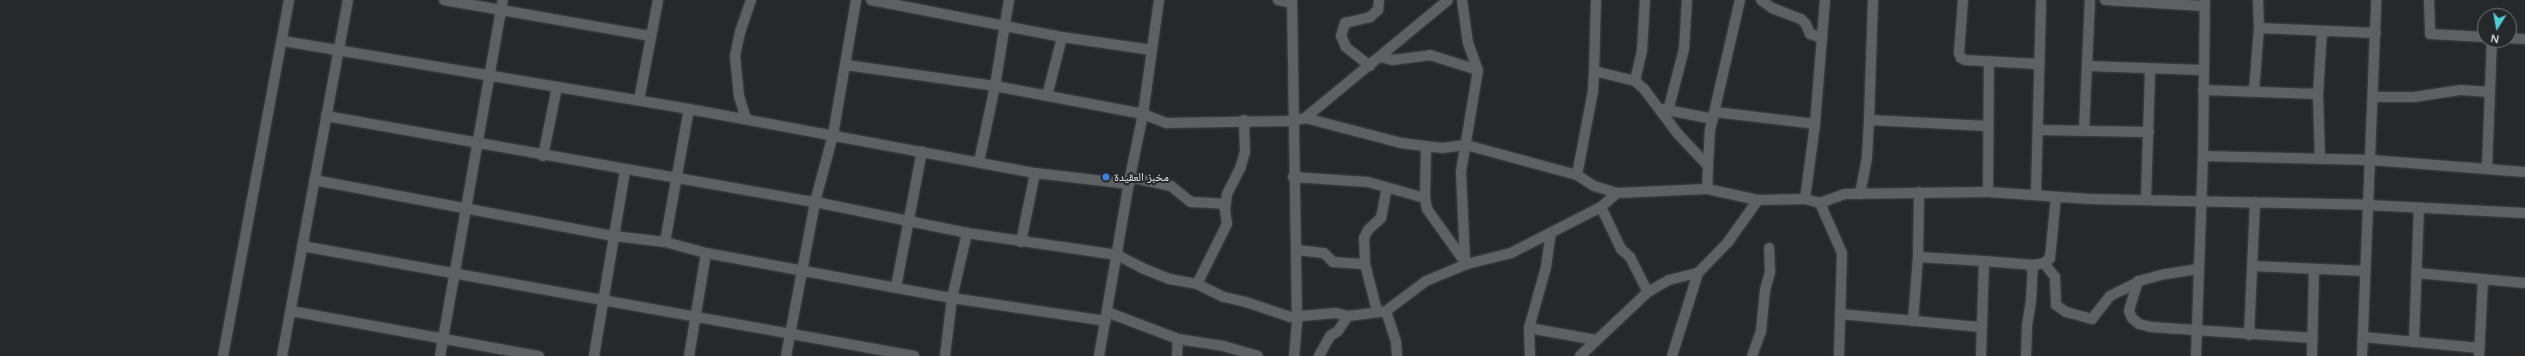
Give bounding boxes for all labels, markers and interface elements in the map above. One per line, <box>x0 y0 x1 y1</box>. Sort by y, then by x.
north arrow <box>2477 8 2517 48</box>
text: N <box>2490 31 2500 46</box>
place label: مخبز العقيدة <box>1114 170 1169 184</box>
marker: مخبز العقيدة <box>1101 172 1111 182</box>

